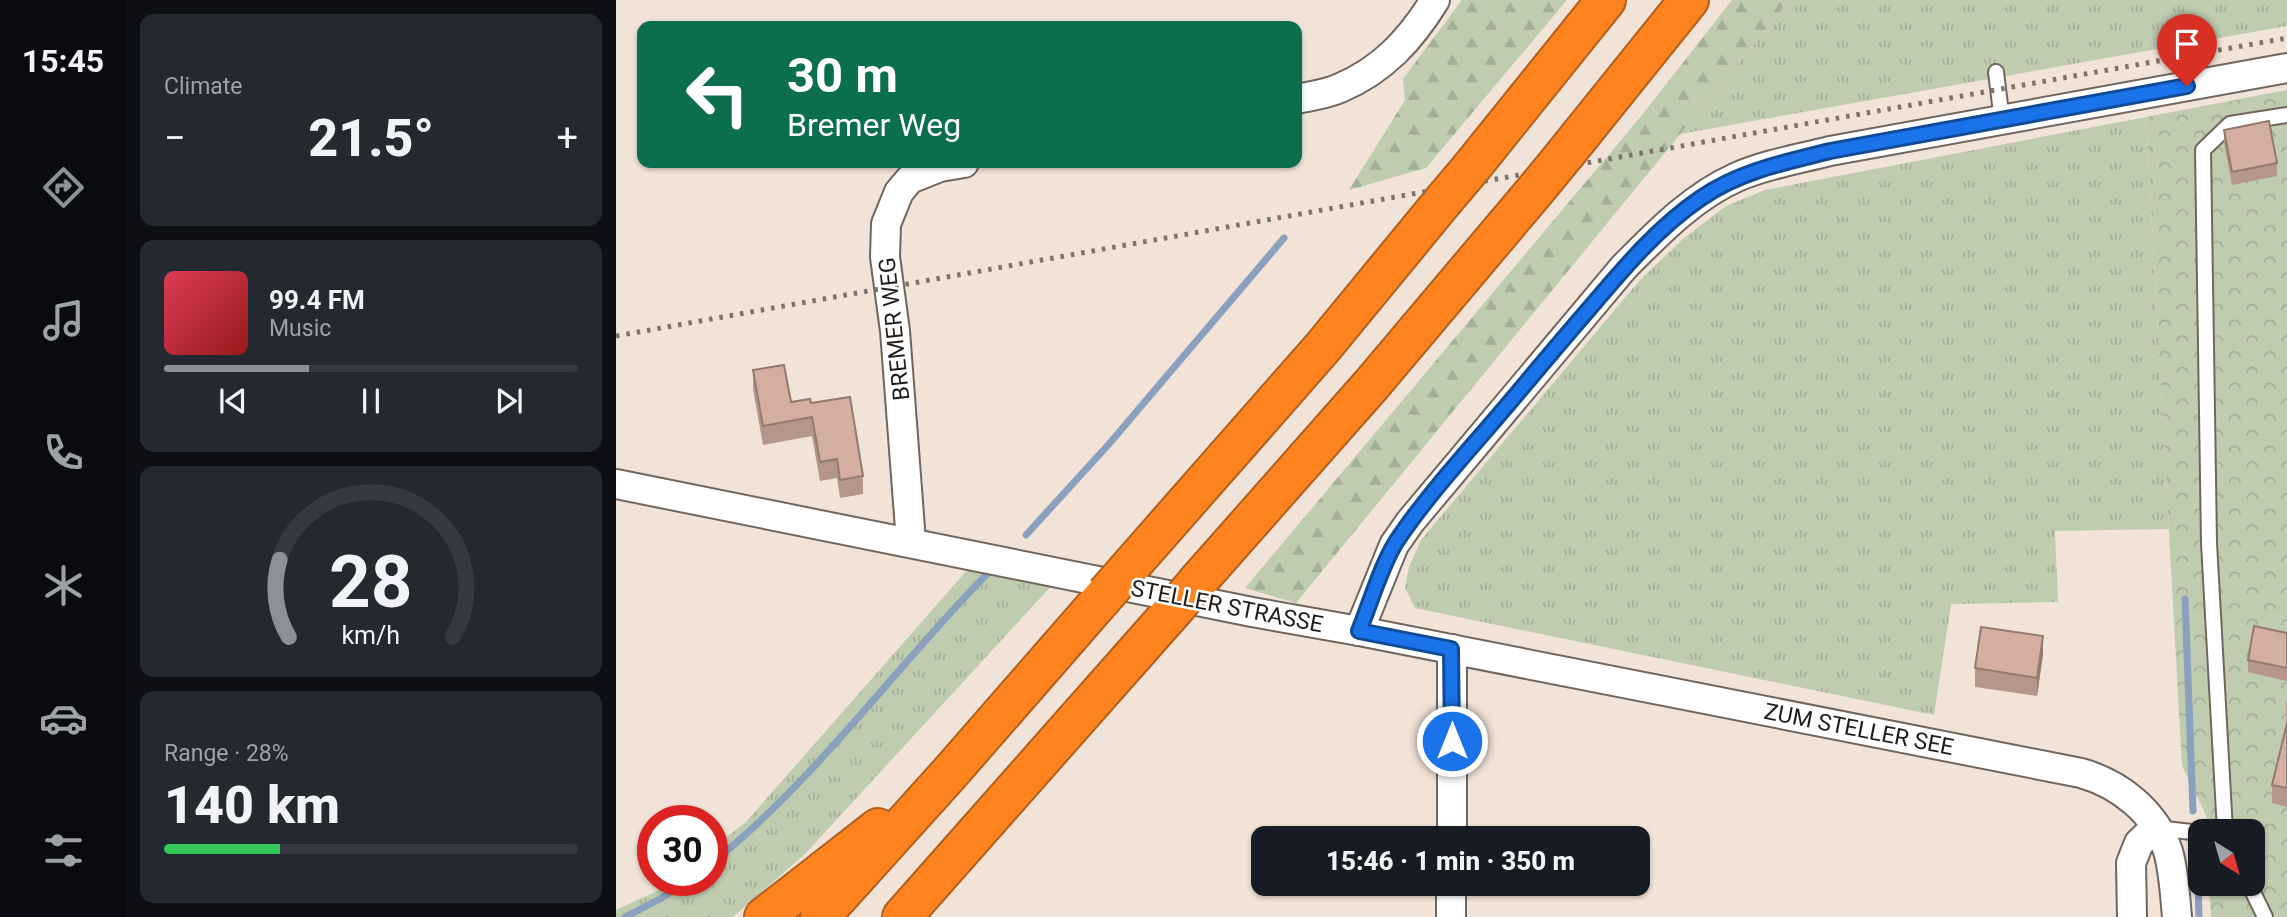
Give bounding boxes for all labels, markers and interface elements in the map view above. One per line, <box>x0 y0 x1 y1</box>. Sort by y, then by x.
pin <box>2157 14 2217 86</box>
icon: arrive <box>2168 25 2206 63</box>
text: 15:45 <box>22 42 104 80</box>
text: 30 m <box>787 47 898 104</box>
icon: left <box>672 49 763 140</box>
text: Climate <box>164 73 243 100</box>
text: Bremer Weg <box>787 106 961 144</box>
text: 21.5° <box>308 108 434 169</box>
text: − <box>164 116 186 160</box>
text: + <box>556 116 578 160</box>
icon: directions <box>39 163 88 212</box>
street label: BREMER WEG <box>874 256 915 402</box>
text: 99.4 FM <box>269 285 365 315</box>
icon: music <box>39 296 88 345</box>
text: Music <box>269 315 331 342</box>
icon: previous <box>214 382 252 420</box>
icon: pause <box>352 382 390 420</box>
icon: next <box>490 382 528 420</box>
icon: phone <box>39 428 88 477</box>
text: 28 <box>329 540 413 626</box>
icon: climate <box>39 561 88 610</box>
street label: STELLER STRASSE <box>1129 575 1325 638</box>
text: km/h <box>342 621 400 650</box>
icon: car <box>39 694 88 743</box>
street label: ZUM STELLER SEE <box>1762 698 1956 761</box>
position arrow <box>1415 704 1489 778</box>
text: Range · 28% <box>164 740 289 767</box>
text: 140 km <box>164 775 340 836</box>
speed limit sign: 30 <box>637 805 728 896</box>
north arrow <box>2188 819 2264 896</box>
map controls <box>2188 819 2265 896</box>
icon: filters <box>39 826 88 875</box>
text: 15:46 · 1 min · 350 m <box>1326 846 1575 876</box>

